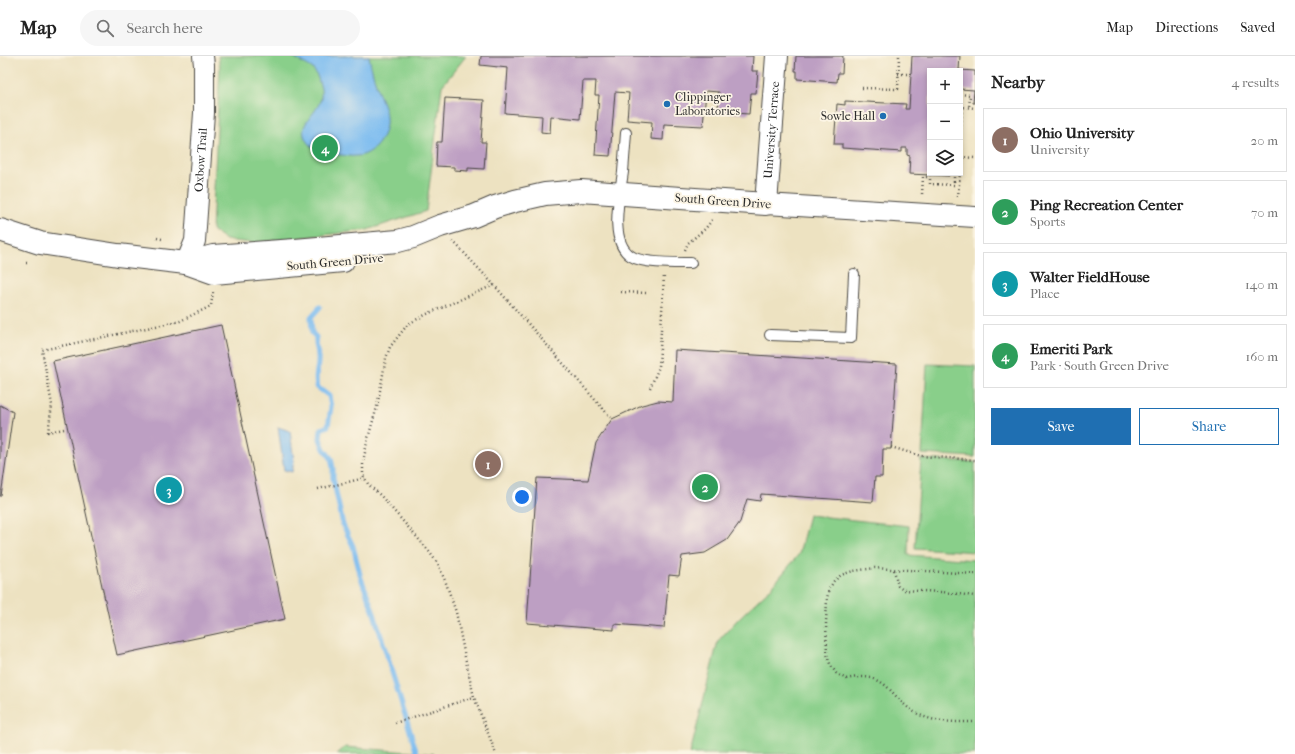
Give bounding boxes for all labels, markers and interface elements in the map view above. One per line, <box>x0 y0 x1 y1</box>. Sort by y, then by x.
search box <box>80 10 360 46</box>
text: Map <box>20 17 56 39</box>
icon: search <box>94 17 116 39</box>
text: Search here <box>126 19 203 37</box>
text: Map <box>1106 19 1133 36</box>
text: Directions <box>1155 19 1218 36</box>
text: Saved <box>1240 19 1275 36</box>
map controls <box>927 68 963 176</box>
button: + <box>927 68 963 104</box>
text: Nearby <box>991 72 1045 92</box>
text: 4 results <box>1232 75 1279 90</box>
street label: University Terrace <box>761 81 782 179</box>
place label: Clippinger Laboratories <box>675 90 741 118</box>
marker: Clippinger Laboratories <box>662 99 672 109</box>
button: − <box>927 104 963 140</box>
place label: Sowle Hall <box>821 109 876 123</box>
marker: Sowle Hall <box>878 111 888 121</box>
text: Ohio University <box>1030 124 1134 142</box>
street label: Oxbow Trail <box>191 127 210 193</box>
pin: 4 <box>312 133 338 163</box>
text: 1 <box>1003 133 1007 148</box>
text: 20 m <box>1251 133 1278 148</box>
button: layers <box>927 140 963 176</box>
text: University <box>1030 142 1090 157</box>
street label: South Green Drive <box>674 191 772 211</box>
text: Ping Recreation Center <box>1030 196 1183 214</box>
text: 2 <box>1002 205 1008 220</box>
text: 70 m <box>1251 205 1278 220</box>
text: Sports <box>1030 214 1065 229</box>
street label: South Green Drive <box>286 251 384 273</box>
text: Walter FieldHouse <box>1030 268 1150 286</box>
text: 3 <box>1002 277 1008 292</box>
text: 140 m <box>1245 277 1278 292</box>
text: Place <box>1030 286 1060 301</box>
text: Emeriti Park <box>1030 340 1113 358</box>
text: 4 <box>1001 349 1009 364</box>
text: 160 m <box>1246 349 1278 364</box>
text: Park · South Green Drive <box>1030 358 1169 373</box>
button: Save <box>991 408 1131 445</box>
button: Share <box>1139 408 1279 445</box>
pin: 1 <box>475 449 501 479</box>
pin: 2 <box>692 472 718 502</box>
pin: 3 <box>156 475 182 505</box>
your location <box>512 487 532 507</box>

